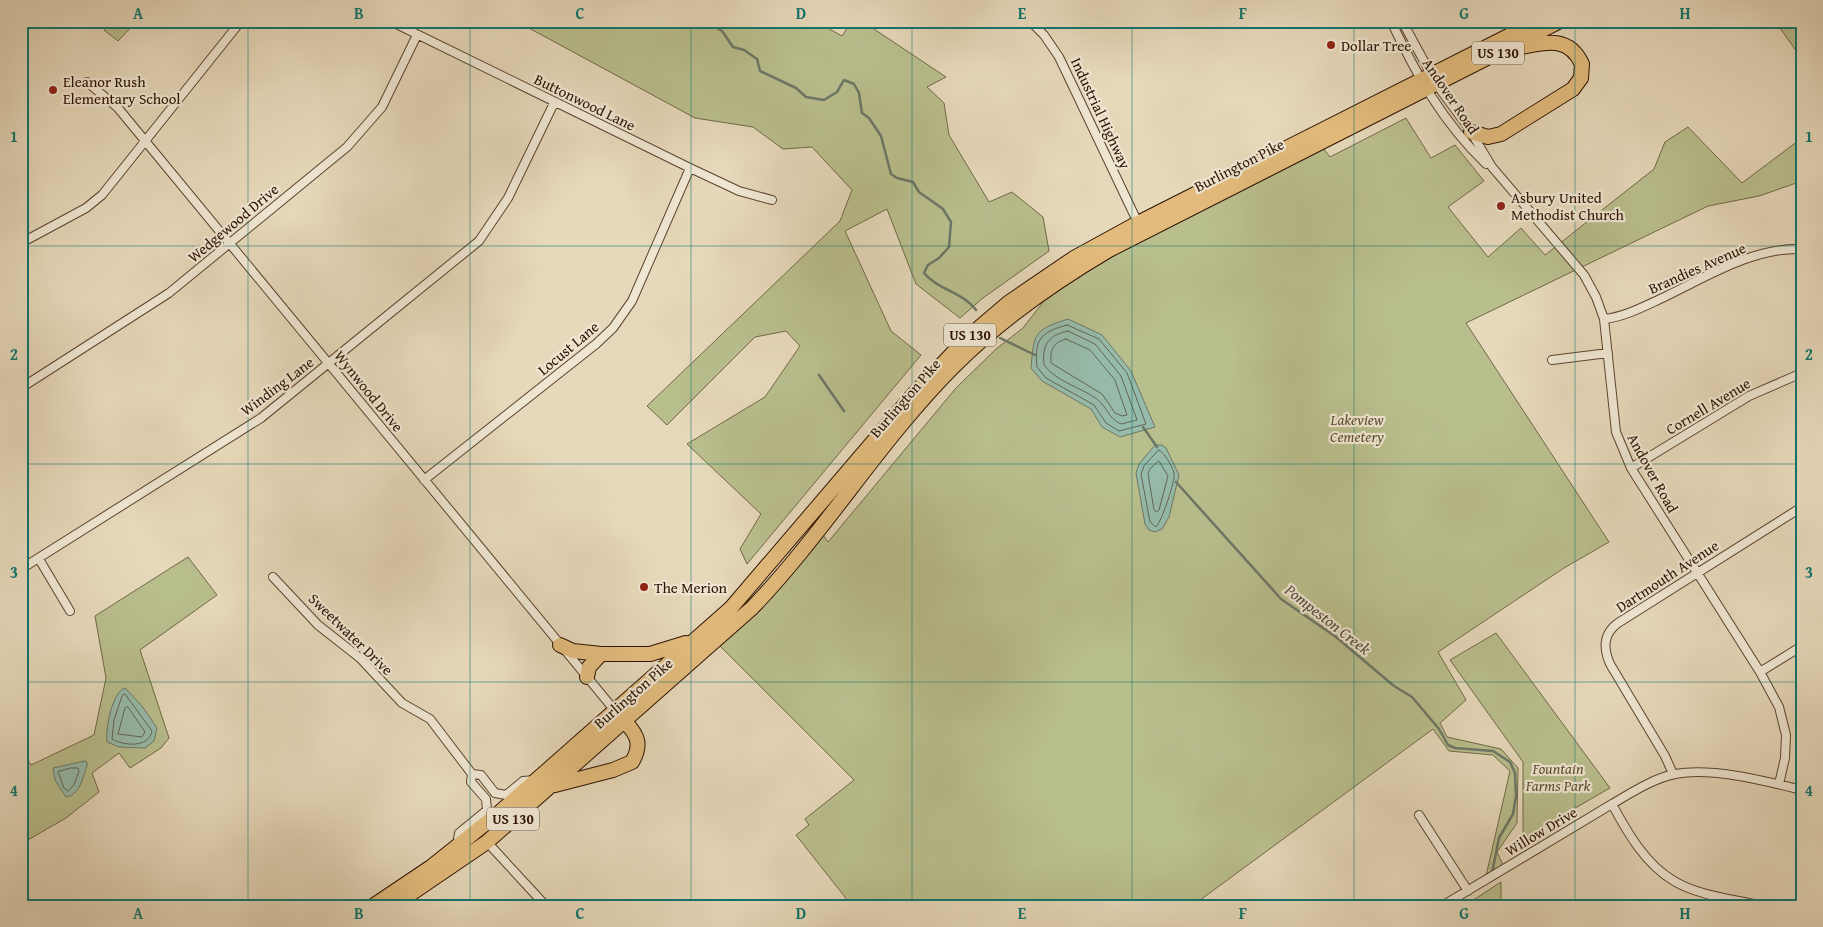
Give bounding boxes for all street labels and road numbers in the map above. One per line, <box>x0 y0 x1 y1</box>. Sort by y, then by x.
road number: US 130 <box>1472 42 1524 64</box>
street label: Industrial Highway <box>1066 54 1136 172</box>
street label: Andover Road <box>1418 54 1484 138</box>
street label: Buttonwood Lane <box>531 68 639 136</box>
street label: Burlington Pike <box>1190 133 1288 197</box>
street label: Wedgewood Drive <box>183 179 283 267</box>
street label: Brandies Avenue <box>1645 237 1749 299</box>
street label: Locust Lane <box>533 316 603 380</box>
road number: US 130 <box>944 324 996 346</box>
street label: Wynwood Drive <box>330 346 408 436</box>
street label: Winding Lane <box>236 352 318 420</box>
street label: Burlington Pike <box>865 354 945 442</box>
street label: Cornell Avenue <box>1662 372 1754 440</box>
street label: Andover Road <box>1623 429 1683 517</box>
street label: Dartmouth Avenue <box>1611 535 1723 617</box>
street label: Sweetwater Drive <box>304 588 398 680</box>
street label: Burlington Pike <box>589 653 677 733</box>
street label: Willow Drive <box>1501 801 1581 861</box>
road number: US 130 <box>487 808 539 831</box>

